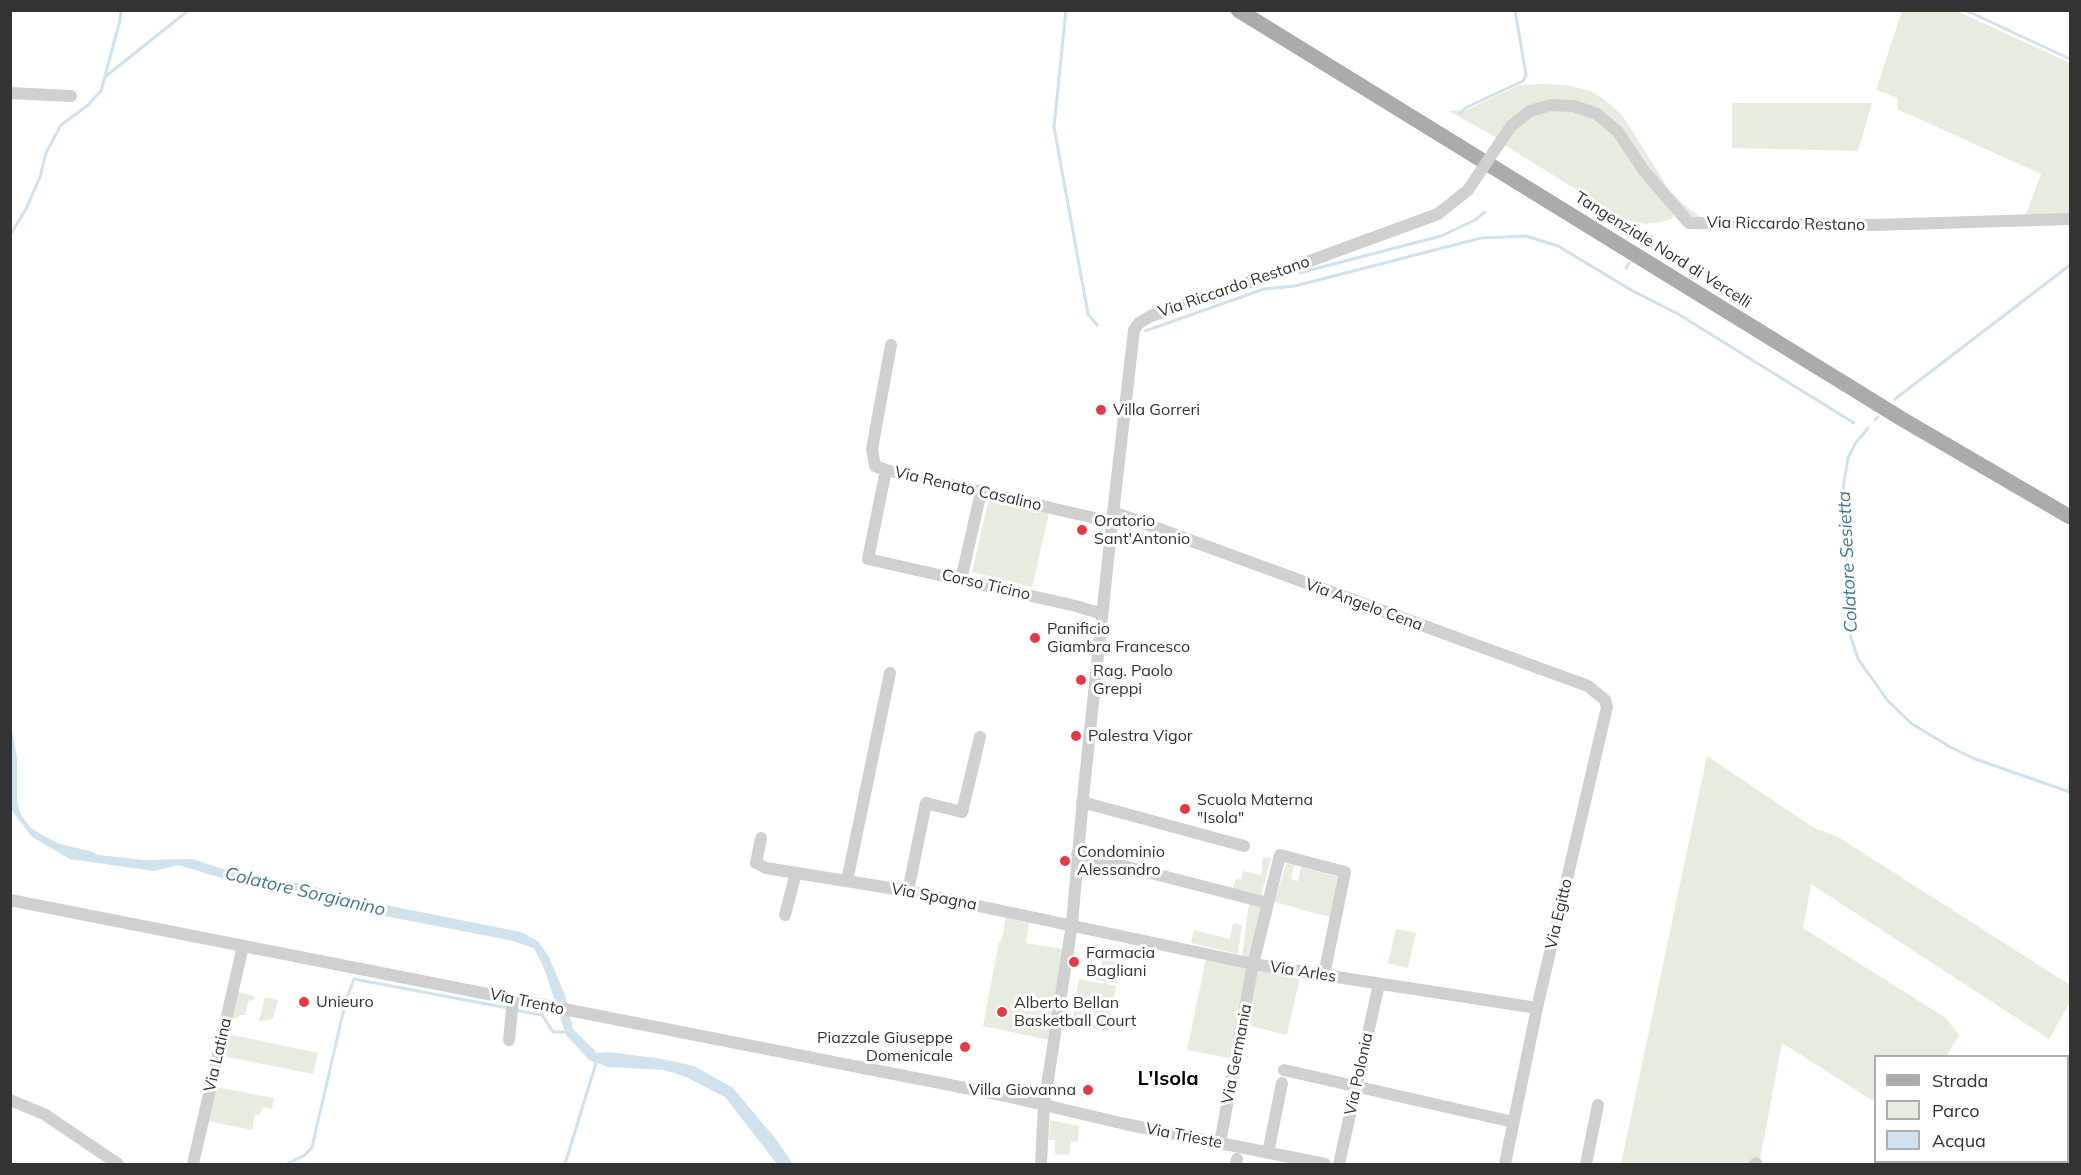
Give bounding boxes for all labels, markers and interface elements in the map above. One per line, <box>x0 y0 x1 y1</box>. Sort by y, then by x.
street label: Tangenziale Nord di Vercelli <box>1571 188 1755 312</box>
street label: Via Riccardo Restano <box>1707 213 1865 235</box>
street label: Via Riccardo Restano <box>1156 252 1312 322</box>
place label: Villa Gorreri <box>1113 400 1200 420</box>
marker: Villa Gorreri <box>1094 403 1108 417</box>
street label: Via Renato Casalino <box>893 463 1043 515</box>
water label: Colatore Sesietta <box>1834 491 1862 633</box>
place label: Oratorio Sant'Antonio <box>1094 511 1190 549</box>
marker: Oratorio Sant'Antonio <box>1075 523 1089 537</box>
street label: Corso Ticino <box>940 565 1032 605</box>
street label: Via Angelo Cena <box>1303 575 1425 635</box>
place label: Panificio Giambra Francesco <box>1047 619 1190 657</box>
marker: Panificio Giambra Francesco <box>1028 631 1042 645</box>
place label: Rag. Paolo Greppi <box>1093 661 1173 699</box>
marker: Rag. Paolo Greppi <box>1074 673 1088 687</box>
place label: Palestra Vigor <box>1088 726 1193 746</box>
marker: Palestra Vigor <box>1069 729 1083 743</box>
place label: Scuola Materna "Isola" <box>1197 790 1313 828</box>
marker: Scuola Materna "Isola" <box>1178 802 1192 816</box>
place label: Condominio Alessandro <box>1077 842 1165 880</box>
marker: Condominio Alessandro <box>1058 854 1072 868</box>
water label: Colatore Sorgianino <box>223 863 387 921</box>
street label: Via Egitto <box>1542 877 1576 951</box>
street label: Via Spagna <box>890 879 978 915</box>
place label: Farmacia Bagliani <box>1086 943 1155 981</box>
marker: Farmacia Bagliani <box>1067 955 1081 969</box>
street label: Via Arles <box>1269 957 1337 987</box>
street label: Via Trento <box>488 985 566 1019</box>
place label: Unieuro <box>316 992 374 1012</box>
place label: Alberto Bellan Basketball Court <box>1014 993 1136 1031</box>
marker: Unieuro <box>297 995 311 1009</box>
street label: Via Germania <box>1218 1002 1256 1106</box>
marker: Alberto Bellan Basketball Court <box>995 1005 1009 1019</box>
street label: Via Latina <box>200 1016 236 1094</box>
place label: Piazzale Giuseppe Domenicale <box>817 1028 953 1066</box>
street label: Via Polonia <box>1341 1031 1377 1117</box>
marker: Piazzale Giuseppe Domenicale <box>958 1040 972 1054</box>
legend <box>1874 1055 2069 1163</box>
district label: L'Isola <box>1137 1067 1199 1091</box>
text: Strada <box>1932 1069 1988 1092</box>
place label: Villa Giovanna <box>969 1080 1076 1100</box>
marker: Villa Giovanna <box>1081 1083 1095 1097</box>
text: Parco <box>1932 1099 1980 1122</box>
street label: Via Trieste <box>1144 1119 1224 1153</box>
text: Acqua <box>1932 1129 1986 1152</box>

